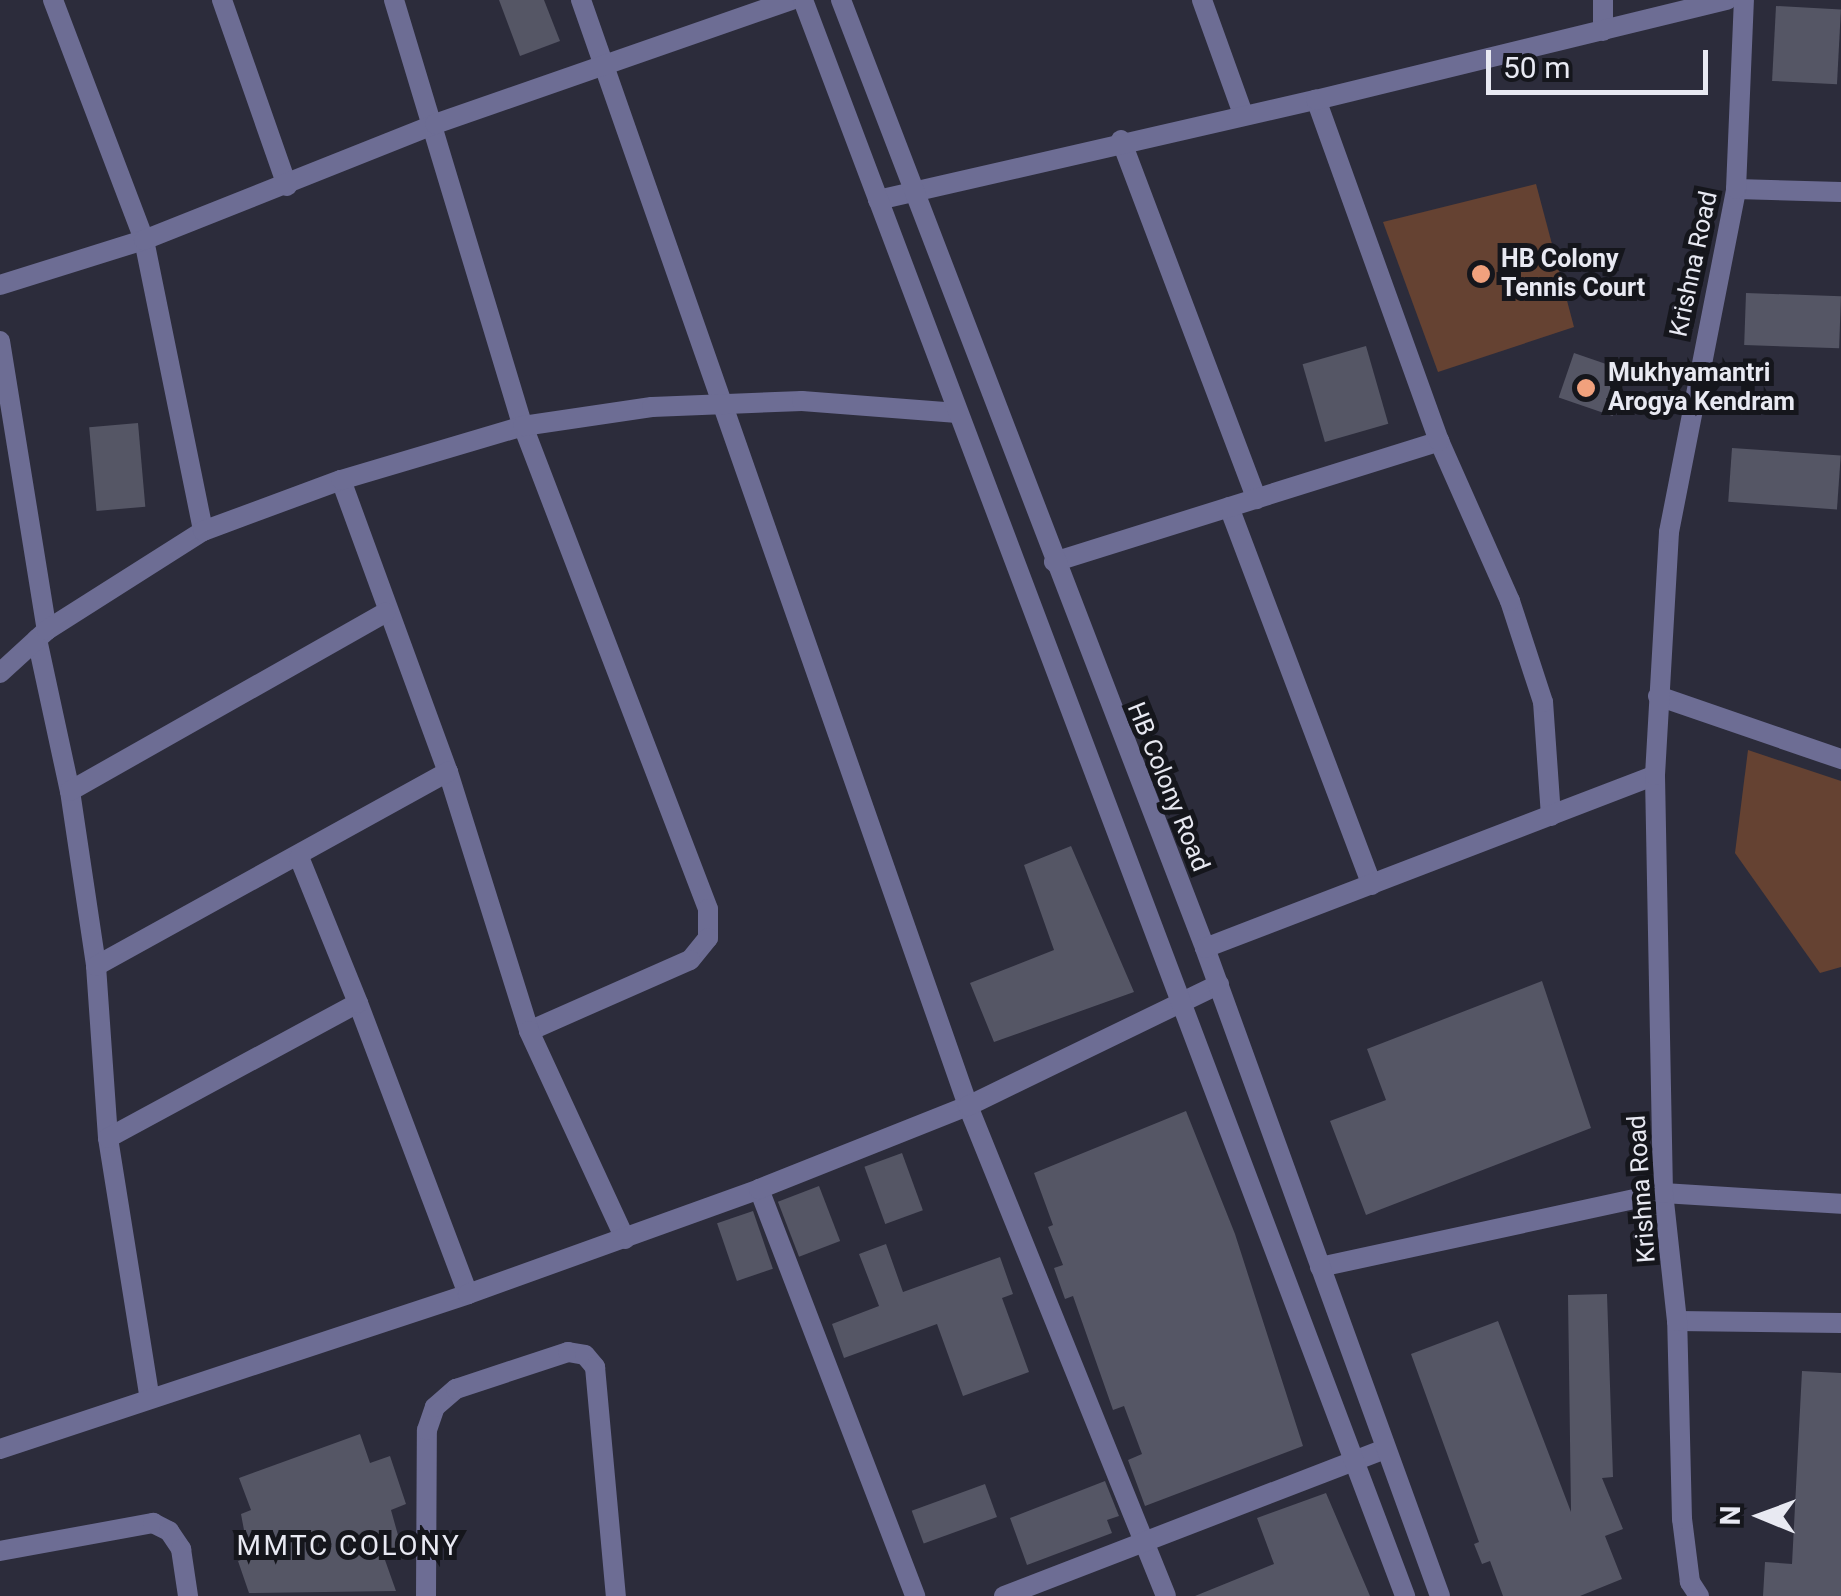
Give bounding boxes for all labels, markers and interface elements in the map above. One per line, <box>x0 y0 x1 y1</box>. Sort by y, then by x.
scale bar <box>1491 30 1714 92</box>
text: 50 m <box>1503 50 1570 85</box>
street label: Krishna Road <box>1664 189 1724 339</box>
place label: HB Colony Tennis Court <box>1501 245 1645 304</box>
marker: HB Colony Tennis Court <box>1470 263 1492 285</box>
place label: Mukhyamantri Arogya Kendram <box>1608 359 1795 418</box>
marker: Mukhyamantri Arogya Kendram <box>1573 375 1599 401</box>
street label: HB Colony Road <box>1120 698 1216 876</box>
street label: Krishna Road <box>1622 1114 1662 1264</box>
north arrow <box>1711 1466 1811 1566</box>
text: N <box>1714 1505 1747 1526</box>
district label: MMTC COLONY <box>237 1529 461 1563</box>

